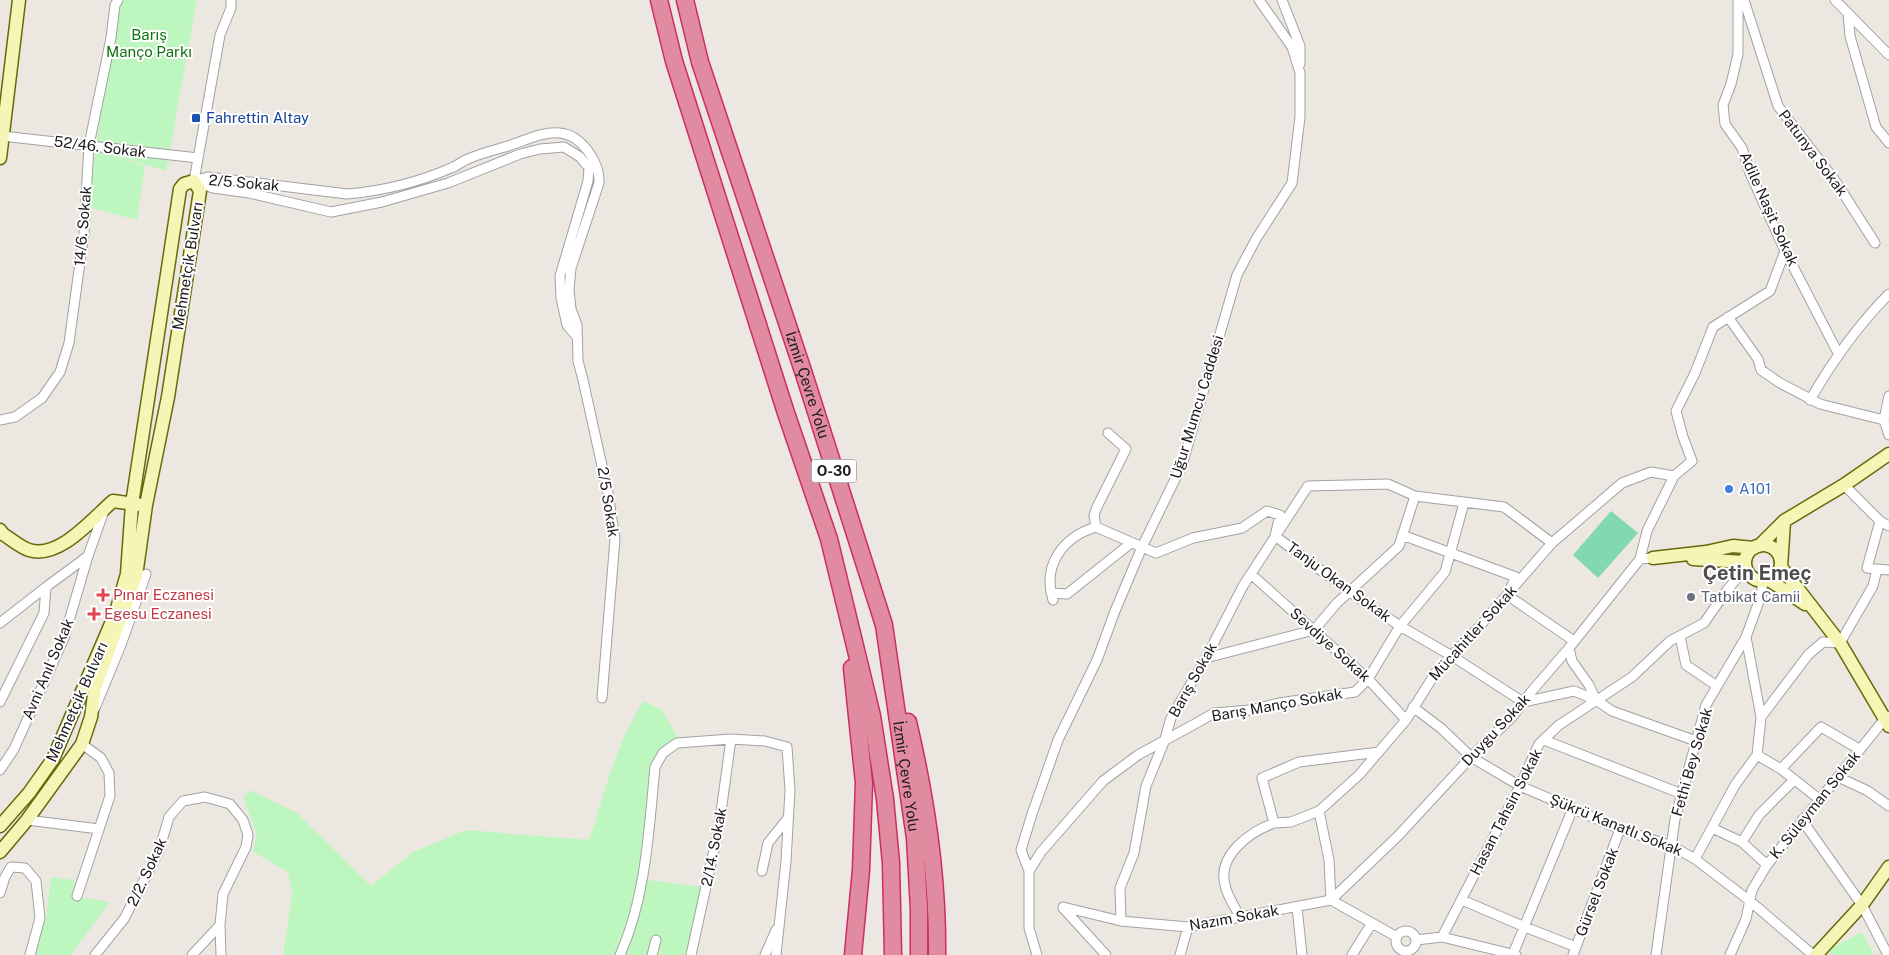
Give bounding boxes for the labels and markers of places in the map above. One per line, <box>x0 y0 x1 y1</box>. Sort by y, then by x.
place label: Fahrettin Altay <box>206 109 309 126</box>
marker: Fahrettin Altay <box>190 112 202 124</box>
place label: A101 <box>1739 480 1771 497</box>
marker: A101 <box>1723 483 1735 495</box>
place label: Pınar Eczanesi <box>113 586 214 603</box>
place label: Tatbikat Camii <box>1701 588 1800 605</box>
marker: Pınar Eczanesi <box>97 589 109 601</box>
marker: Tatbikat Camii <box>1685 591 1697 603</box>
place label: Egesu Eczanesi <box>104 605 212 622</box>
marker: Egesu Eczanesi <box>88 608 100 620</box>

